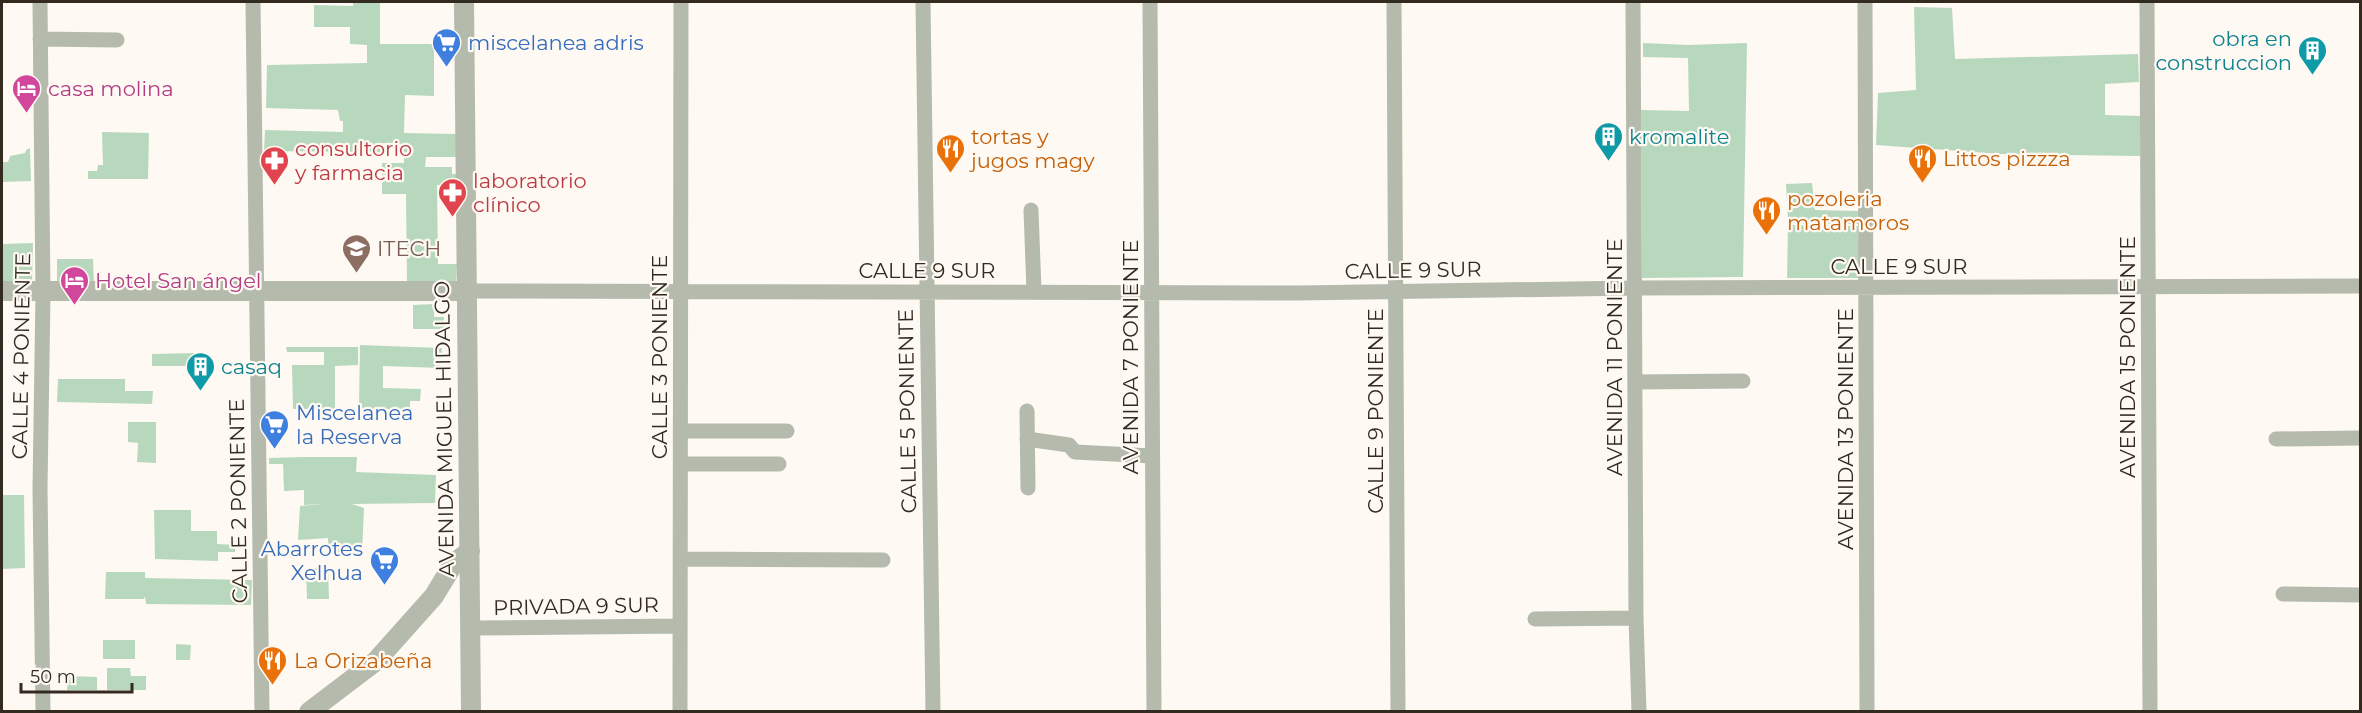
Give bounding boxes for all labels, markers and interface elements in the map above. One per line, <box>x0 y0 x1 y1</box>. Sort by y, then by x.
supermarket icon: miscelanea adris <box>431 26 463 68</box>
place label: obra en construccion <box>2155 26 2292 75</box>
place label: miscelanea adris <box>468 30 644 55</box>
building icon: obra en construccion <box>2297 34 2329 76</box>
hotel icon: casa molina <box>11 72 43 114</box>
place label: casa molina <box>48 76 174 101</box>
building icon: kromalite <box>1592 120 1624 162</box>
place label: tortas y jugos magy <box>969 124 1095 173</box>
place label: kromalite <box>1629 124 1729 149</box>
restaurant icon: tortas y jugos magy <box>934 132 966 174</box>
place label: consultorio y farmacia <box>294 136 412 185</box>
restaurant icon: Littos pizzza <box>1906 142 1938 184</box>
pharmacy icon: consultorio y farmacia <box>258 144 290 186</box>
place label: Littos pizzza <box>1943 146 2071 171</box>
place label: laboratorio clínico <box>473 168 587 217</box>
pharmacy icon: laboratorio clínico <box>436 176 468 218</box>
place label: pozoleria matamoros <box>1787 186 1909 235</box>
restaurant icon: pozoleria matamoros <box>1750 194 1782 236</box>
school or university icon: ITECH <box>340 232 372 274</box>
place label: ITECH <box>377 236 441 261</box>
street label: AVENIDA 15 PONIENTE <box>2115 236 2140 478</box>
street label: AVENIDA 11 PONIENTE <box>1602 238 1627 476</box>
street label: AVENIDA 7 PONIENTE <box>1118 239 1143 475</box>
street label: CALLE 4 PONIENTE <box>7 253 35 459</box>
street label: CALLE 9 SUR <box>1831 254 1967 279</box>
street label: CALLE 3 PONIENTE <box>647 255 672 459</box>
street label: CALLE 9 SUR <box>1344 256 1482 284</box>
street label: CALLE 9 SUR <box>859 258 995 283</box>
hotel icon: Hotel San ángel <box>58 264 90 306</box>
place label: Hotel San ángel <box>95 268 262 293</box>
street label: AVENIDA MIGUEL HIDALGO <box>429 281 459 577</box>
street label: CALLE 9 PONIENTE <box>1363 308 1388 514</box>
street label: AVENIDA 13 PONIENTE <box>1833 308 1858 550</box>
street label: CALLE 5 PONIENTE <box>893 309 921 513</box>
building icon: casaq <box>184 350 216 392</box>
place label: casaq <box>221 354 282 379</box>
street label: CALLE 2 PONIENTE <box>224 398 252 604</box>
place label: Miscelanea la Reserva <box>296 400 413 449</box>
supermarket icon: Miscelanea la Reserva <box>259 408 291 450</box>
place label: Abarrotes Xelhua <box>261 536 363 585</box>
supermarket icon: Abarrotes Xelhua <box>368 544 400 586</box>
street label: PRIVADA 9 SUR <box>493 592 659 620</box>
restaurant icon: La Orizabeña <box>257 644 289 686</box>
place label: La Orizabeña <box>294 648 432 673</box>
scale bar <box>21 656 132 694</box>
text: 50 m <box>30 666 76 688</box>

